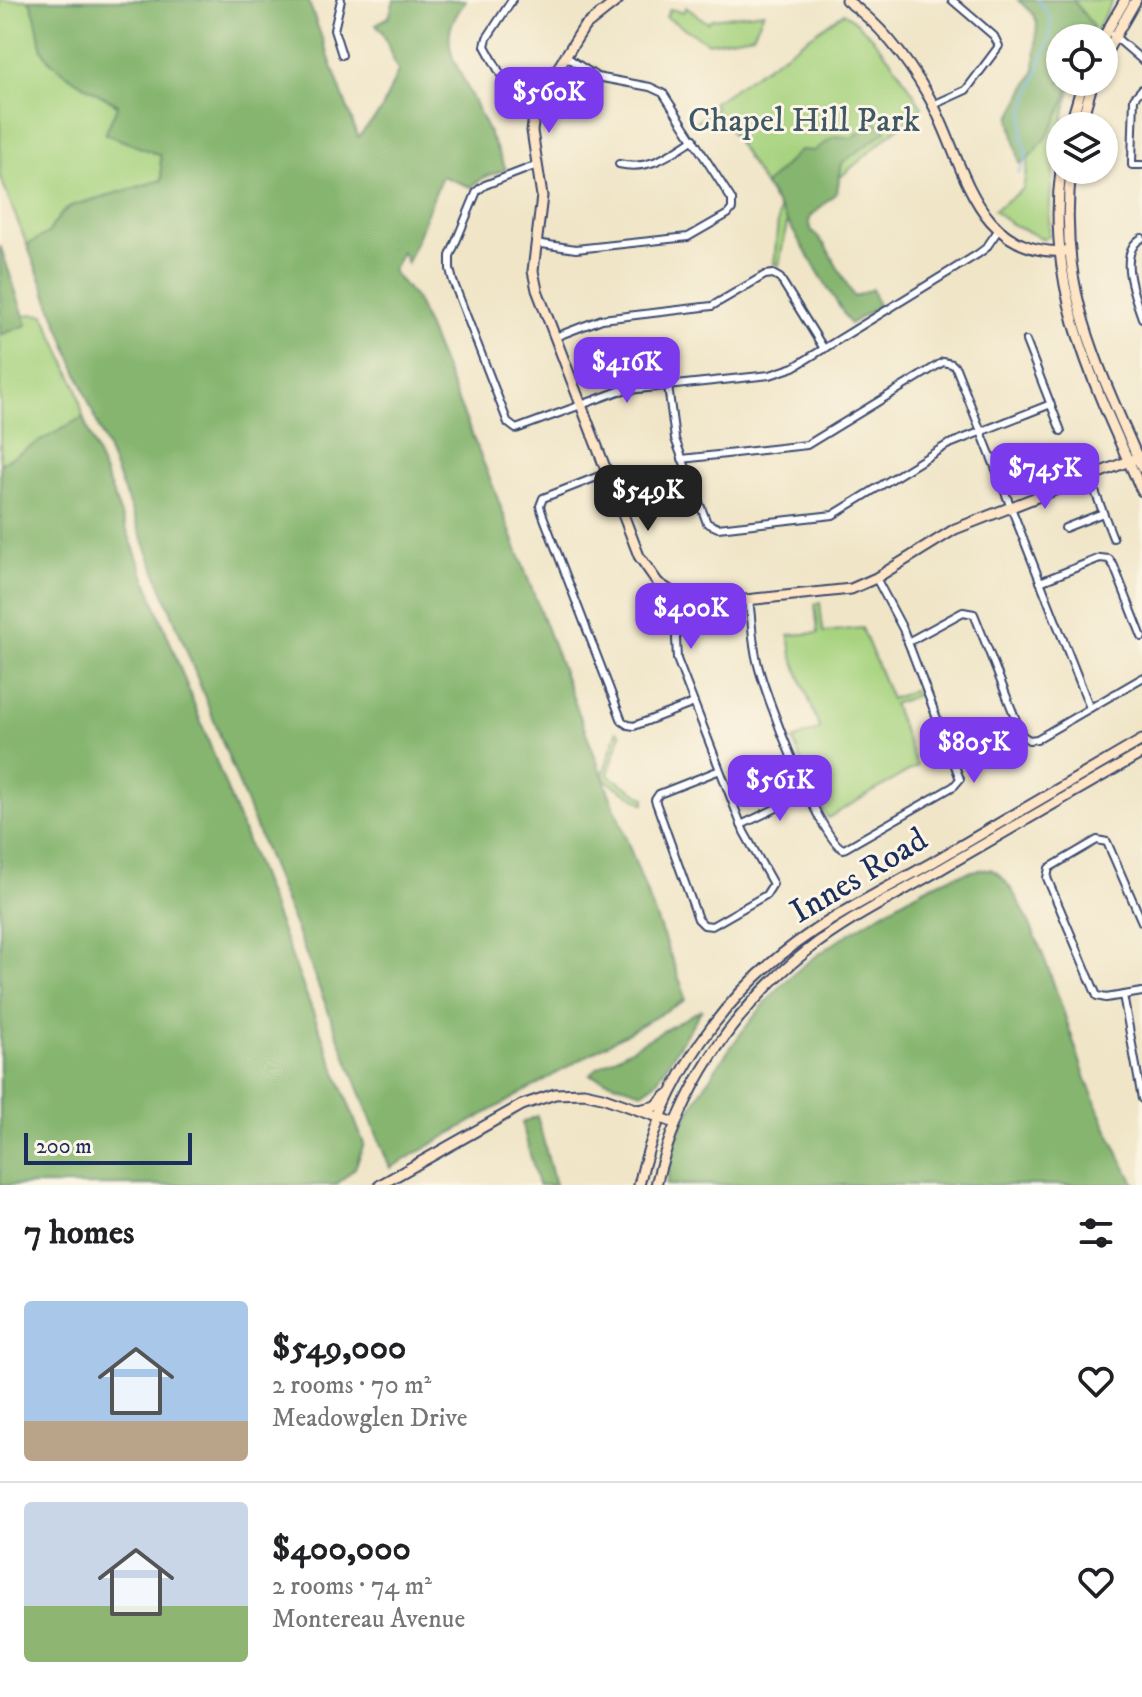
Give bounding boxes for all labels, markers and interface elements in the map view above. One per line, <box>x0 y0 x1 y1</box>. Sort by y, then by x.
map controls <box>1046 24 1118 184</box>
button: locate <box>1046 24 1118 96</box>
pin: $560K <box>493 67 605 135</box>
text: $560K <box>513 76 585 109</box>
park label: Chapel Hill Park <box>688 100 920 142</box>
button: layers <box>1046 112 1118 184</box>
pin: $416K <box>571 337 683 405</box>
text: $416K <box>592 346 662 379</box>
pin: $745K <box>989 443 1101 511</box>
text: $745K <box>1008 452 1082 485</box>
pin: $549K <box>592 465 704 533</box>
text: $549K <box>612 474 684 507</box>
pin: $400K <box>635 583 747 651</box>
text: $400K <box>653 592 729 625</box>
pin: $805K <box>918 717 1030 785</box>
text: $805K <box>938 726 1010 759</box>
pin: $561K <box>724 755 836 823</box>
text: $561K <box>746 764 814 797</box>
street label: Innes Road <box>783 819 935 933</box>
scale bar <box>24 1129 192 1165</box>
text: 200 m <box>36 1133 92 1160</box>
icon: filters <box>1074 1211 1118 1255</box>
text: 7 homes <box>24 1212 134 1254</box>
text: $549,000 <box>272 1327 406 1369</box>
icon: home <box>88 1333 184 1429</box>
icon: heart <box>1074 1359 1118 1403</box>
text: 2 rooms · 70 m² <box>272 1369 431 1402</box>
text: Meadowglen Drive <box>272 1402 468 1435</box>
text: $400,000 <box>272 1528 411 1570</box>
icon: home <box>88 1534 184 1630</box>
icon: heart <box>1074 1560 1118 1604</box>
text: 2 rooms · 74 m² <box>272 1570 432 1603</box>
text: Montereau Avenue <box>272 1603 465 1636</box>

